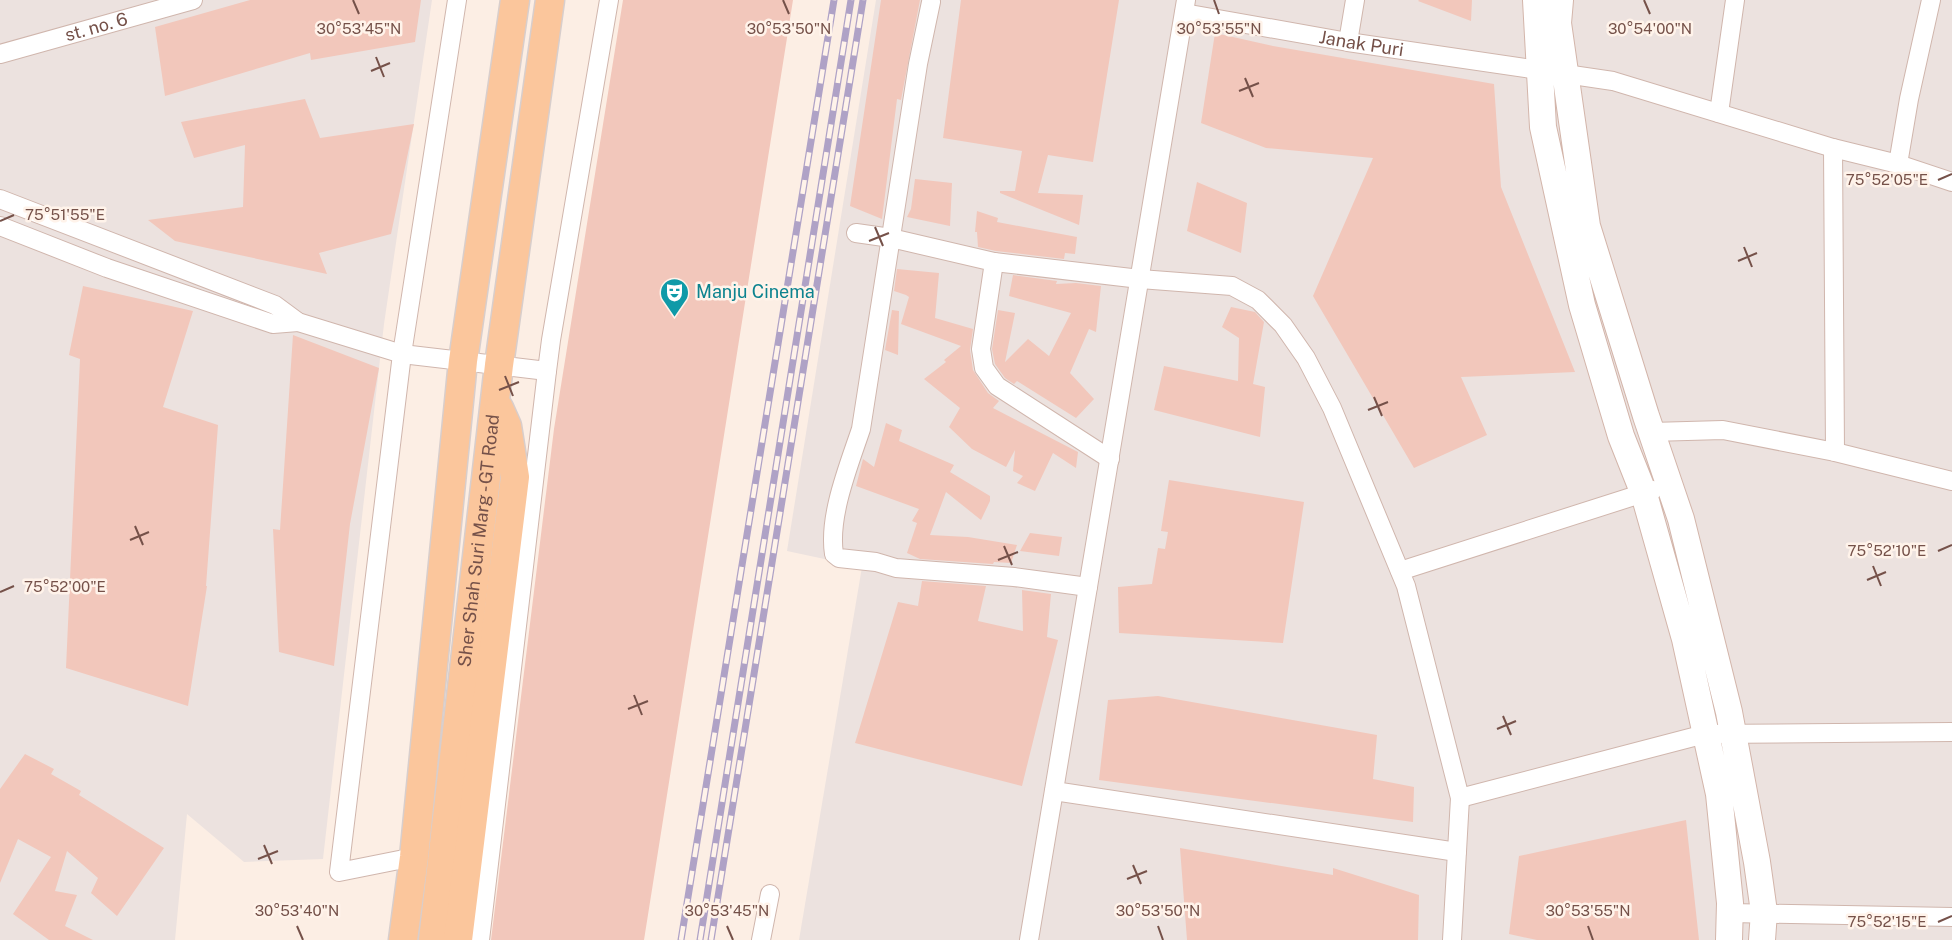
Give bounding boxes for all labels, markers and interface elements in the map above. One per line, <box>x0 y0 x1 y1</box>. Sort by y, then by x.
street label: st. no. 6 <box>62 8 130 45</box>
text: 30°53'45"N <box>317 20 401 37</box>
text: 30°53'50"N <box>747 20 831 37</box>
text: 30°53'55"N <box>1176 20 1262 37</box>
text: 30°54'00"N <box>1608 20 1692 37</box>
street label: Janak Puri <box>1318 26 1405 60</box>
text: 75°52'05"E <box>1846 171 1928 188</box>
text: 75°51'55"E <box>25 206 105 223</box>
theatre icon: Manju Cinema <box>659 276 691 318</box>
place label: Manju Cinema <box>696 281 815 302</box>
street label: Sher Shah Suri Marg - GT Road <box>453 413 503 668</box>
text: 75°52'10"E <box>1848 542 1926 559</box>
text: 75°52'00"E <box>24 578 106 595</box>
text: 30°53'40"N <box>255 902 339 919</box>
text: 30°53'45"N <box>685 902 769 919</box>
text: 30°53'50"N <box>1116 902 1200 919</box>
text: 30°53'55"N <box>1545 902 1631 919</box>
text: 75°52'15"E <box>1847 913 1927 930</box>

